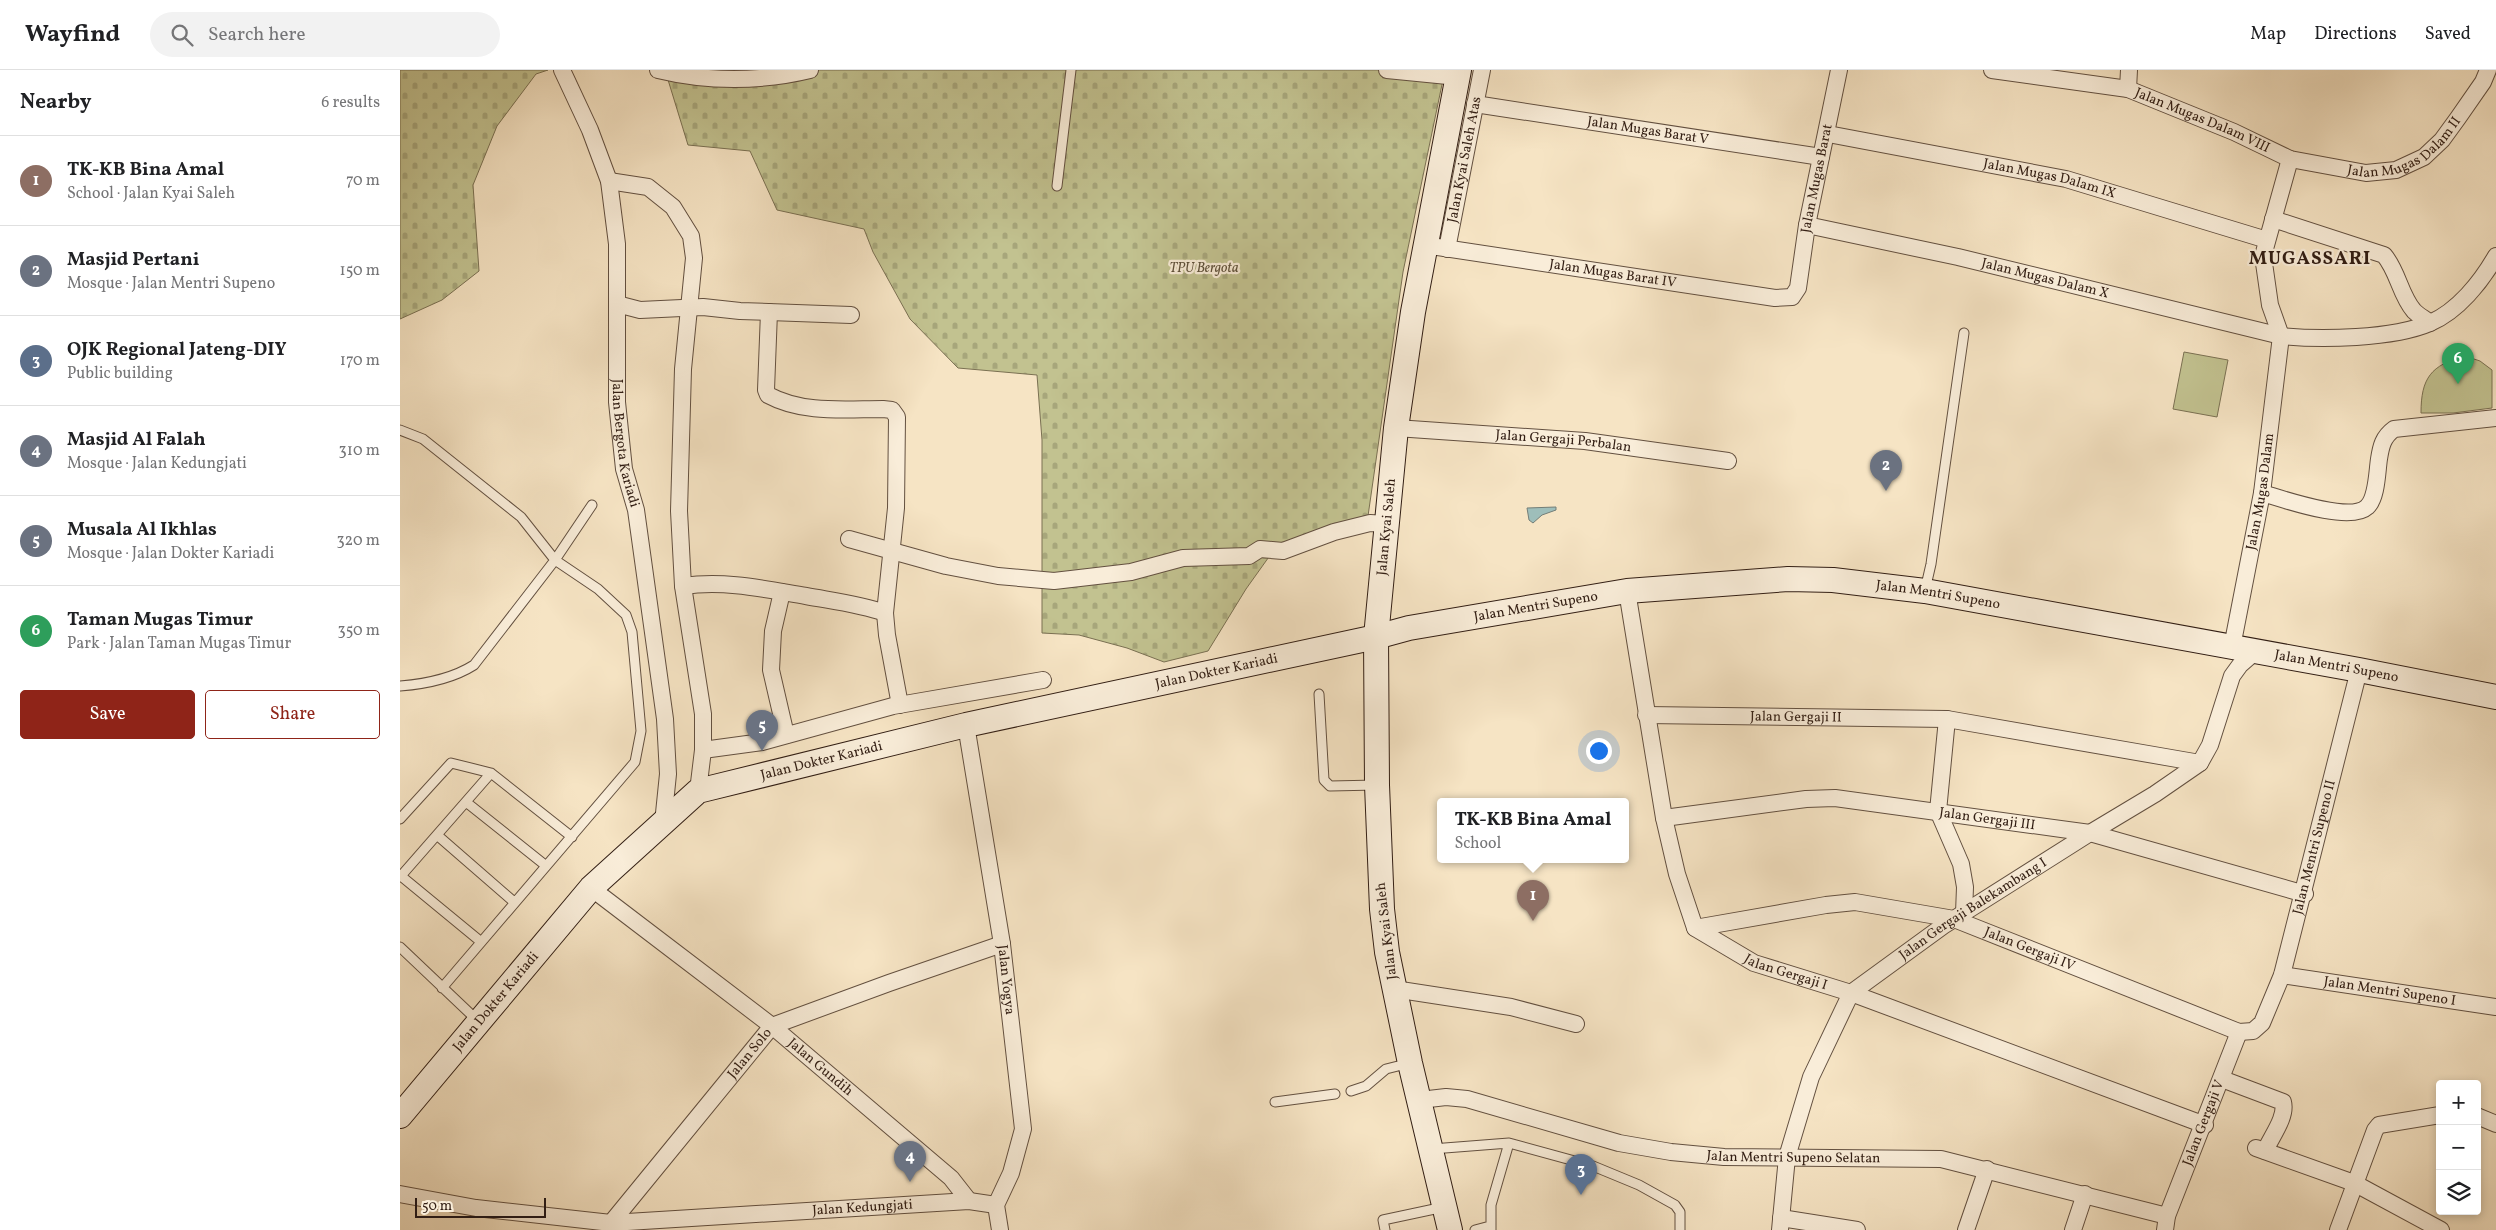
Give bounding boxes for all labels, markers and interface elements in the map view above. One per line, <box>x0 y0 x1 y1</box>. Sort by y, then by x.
search box <box>150 12 500 57</box>
text: Wayfind <box>25 18 120 52</box>
icon: search <box>168 21 196 49</box>
text: Search here <box>208 22 305 48</box>
text: Map <box>2250 22 2286 47</box>
text: Directions <box>2314 22 2397 47</box>
text: Saved <box>2425 22 2471 47</box>
street label: Jalan Mugas Dalam VIII <box>2132 83 2273 157</box>
text: Nearby <box>20 88 91 117</box>
text: 6 results <box>321 92 380 114</box>
street label: Jalan Kyai Saleh Atas <box>1443 95 1486 224</box>
street label: Jalan Mugas Barat V <box>1586 112 1711 149</box>
street label: Jalan Mugas Dalam II <box>2346 113 2465 183</box>
street label: Jalan Mugas Barat <box>1796 122 1837 234</box>
street label: Jalan Mugas Dalam IX <box>1982 154 2118 203</box>
text: TK-KB Bina Amal <box>67 157 224 183</box>
text: 1 <box>33 170 39 192</box>
text: 70 m <box>346 170 380 192</box>
text: School · Jalan Kyai Saleh <box>67 183 235 205</box>
district label: MUGASSARI <box>2249 246 2371 272</box>
text: Masjid Pertani <box>67 247 199 273</box>
street label: Jalan Mugas Dalam X <box>1979 254 2111 303</box>
street label: Jalan Mugas Barat IV <box>1548 255 1678 293</box>
park label: TPU Bergota <box>1169 259 1239 278</box>
text: 2 <box>32 260 40 282</box>
text: 150 m <box>339 260 380 282</box>
text: Mosque · Jalan Mentri Supeno <box>67 273 275 295</box>
text: OJK Regional Jateng-DIY <box>67 337 286 363</box>
pin: 6 <box>2442 343 2474 384</box>
text: 3 <box>32 350 40 372</box>
text: 170 m <box>340 350 380 372</box>
text: Public building <box>67 363 173 385</box>
street label: Jalan Bergota Kariadi <box>608 379 644 510</box>
street label: Jalan Gergaji Perbalan <box>1495 425 1633 457</box>
text: Masjid Al Falah <box>67 427 206 453</box>
street label: Jalan Mugas Dalam <box>2242 432 2279 552</box>
text: 4 <box>31 440 41 462</box>
text: 310 m <box>339 440 380 462</box>
pin: 2 <box>1870 450 1902 491</box>
text: Mosque · Jalan Kedungjati <box>67 453 247 475</box>
street label: Jalan Kyai Saleh <box>1372 477 1401 577</box>
text: Musala Al Ikhlas <box>67 517 217 543</box>
text: 5 <box>32 530 40 552</box>
text: 320 m <box>336 530 380 552</box>
text: Mosque · Jalan Dokter Kariadi <box>67 543 274 565</box>
street label: Jalan Mentri Supeno <box>1875 576 2002 614</box>
street label: Jalan Mentri Supeno <box>1472 587 1599 626</box>
text: Taman Mugas Timur <box>67 607 253 633</box>
text: 6 <box>32 620 40 642</box>
text: 350 m <box>337 620 380 642</box>
text: Park · Jalan Taman Mugas Timur <box>67 633 291 655</box>
street label: Jalan Mentri Supeno <box>2273 645 2400 687</box>
street label: Jalan Dokter Kariadi <box>1153 649 1279 694</box>
button: Save <box>20 690 195 739</box>
button: Share <box>205 690 380 739</box>
street label: Jalan Gergaji II <box>1750 707 1842 727</box>
pin: 5 <box>746 710 778 751</box>
street label: Jalan Dokter Kariadi <box>759 736 884 785</box>
your location <box>1586 738 1612 764</box>
street label: Jalan Mentri Supeno II <box>2288 778 2340 917</box>
popup <box>1437 798 1629 863</box>
street label: Jalan Gergaji III <box>1938 803 2037 835</box>
text: TK-KB Bina Amal <box>1454 807 1612 833</box>
text: School <box>1454 833 1501 855</box>
street label: Jalan Gergaji Balekambang I <box>1895 853 2050 965</box>
pin: 1 <box>1517 880 1549 921</box>
street label: Jalan Kyai Saleh <box>1372 881 1402 981</box>
street label: Jalan Gergaji IV <box>1981 922 2078 976</box>
street label: Jalan Yogya <box>993 944 1019 1016</box>
street label: Jalan Dokter Kariadi <box>448 948 543 1056</box>
street label: Jalan Gergaji I <box>1740 950 1830 995</box>
street label: Jalan Mentri Supeno I <box>2322 972 2457 1010</box>
street label: Jalan Solo <box>723 1024 776 1083</box>
street label: Jalan Gundih <box>783 1034 857 1100</box>
street label: Jalan Gergaji V <box>2178 1077 2229 1169</box>
map controls <box>2436 1080 2481 1215</box>
button: + <box>2436 1080 2481 1125</box>
button: − <box>2436 1125 2481 1170</box>
pin: 4 <box>894 1141 926 1182</box>
street label: Jalan Mentri Supeno Selatan <box>1706 1146 1881 1168</box>
pin: 3 <box>1565 1154 1597 1195</box>
button: layers <box>2436 1170 2481 1215</box>
scale bar <box>415 1195 546 1218</box>
street label: Jalan Kedungjati <box>812 1195 913 1220</box>
text: 50 m <box>422 1197 452 1216</box>

